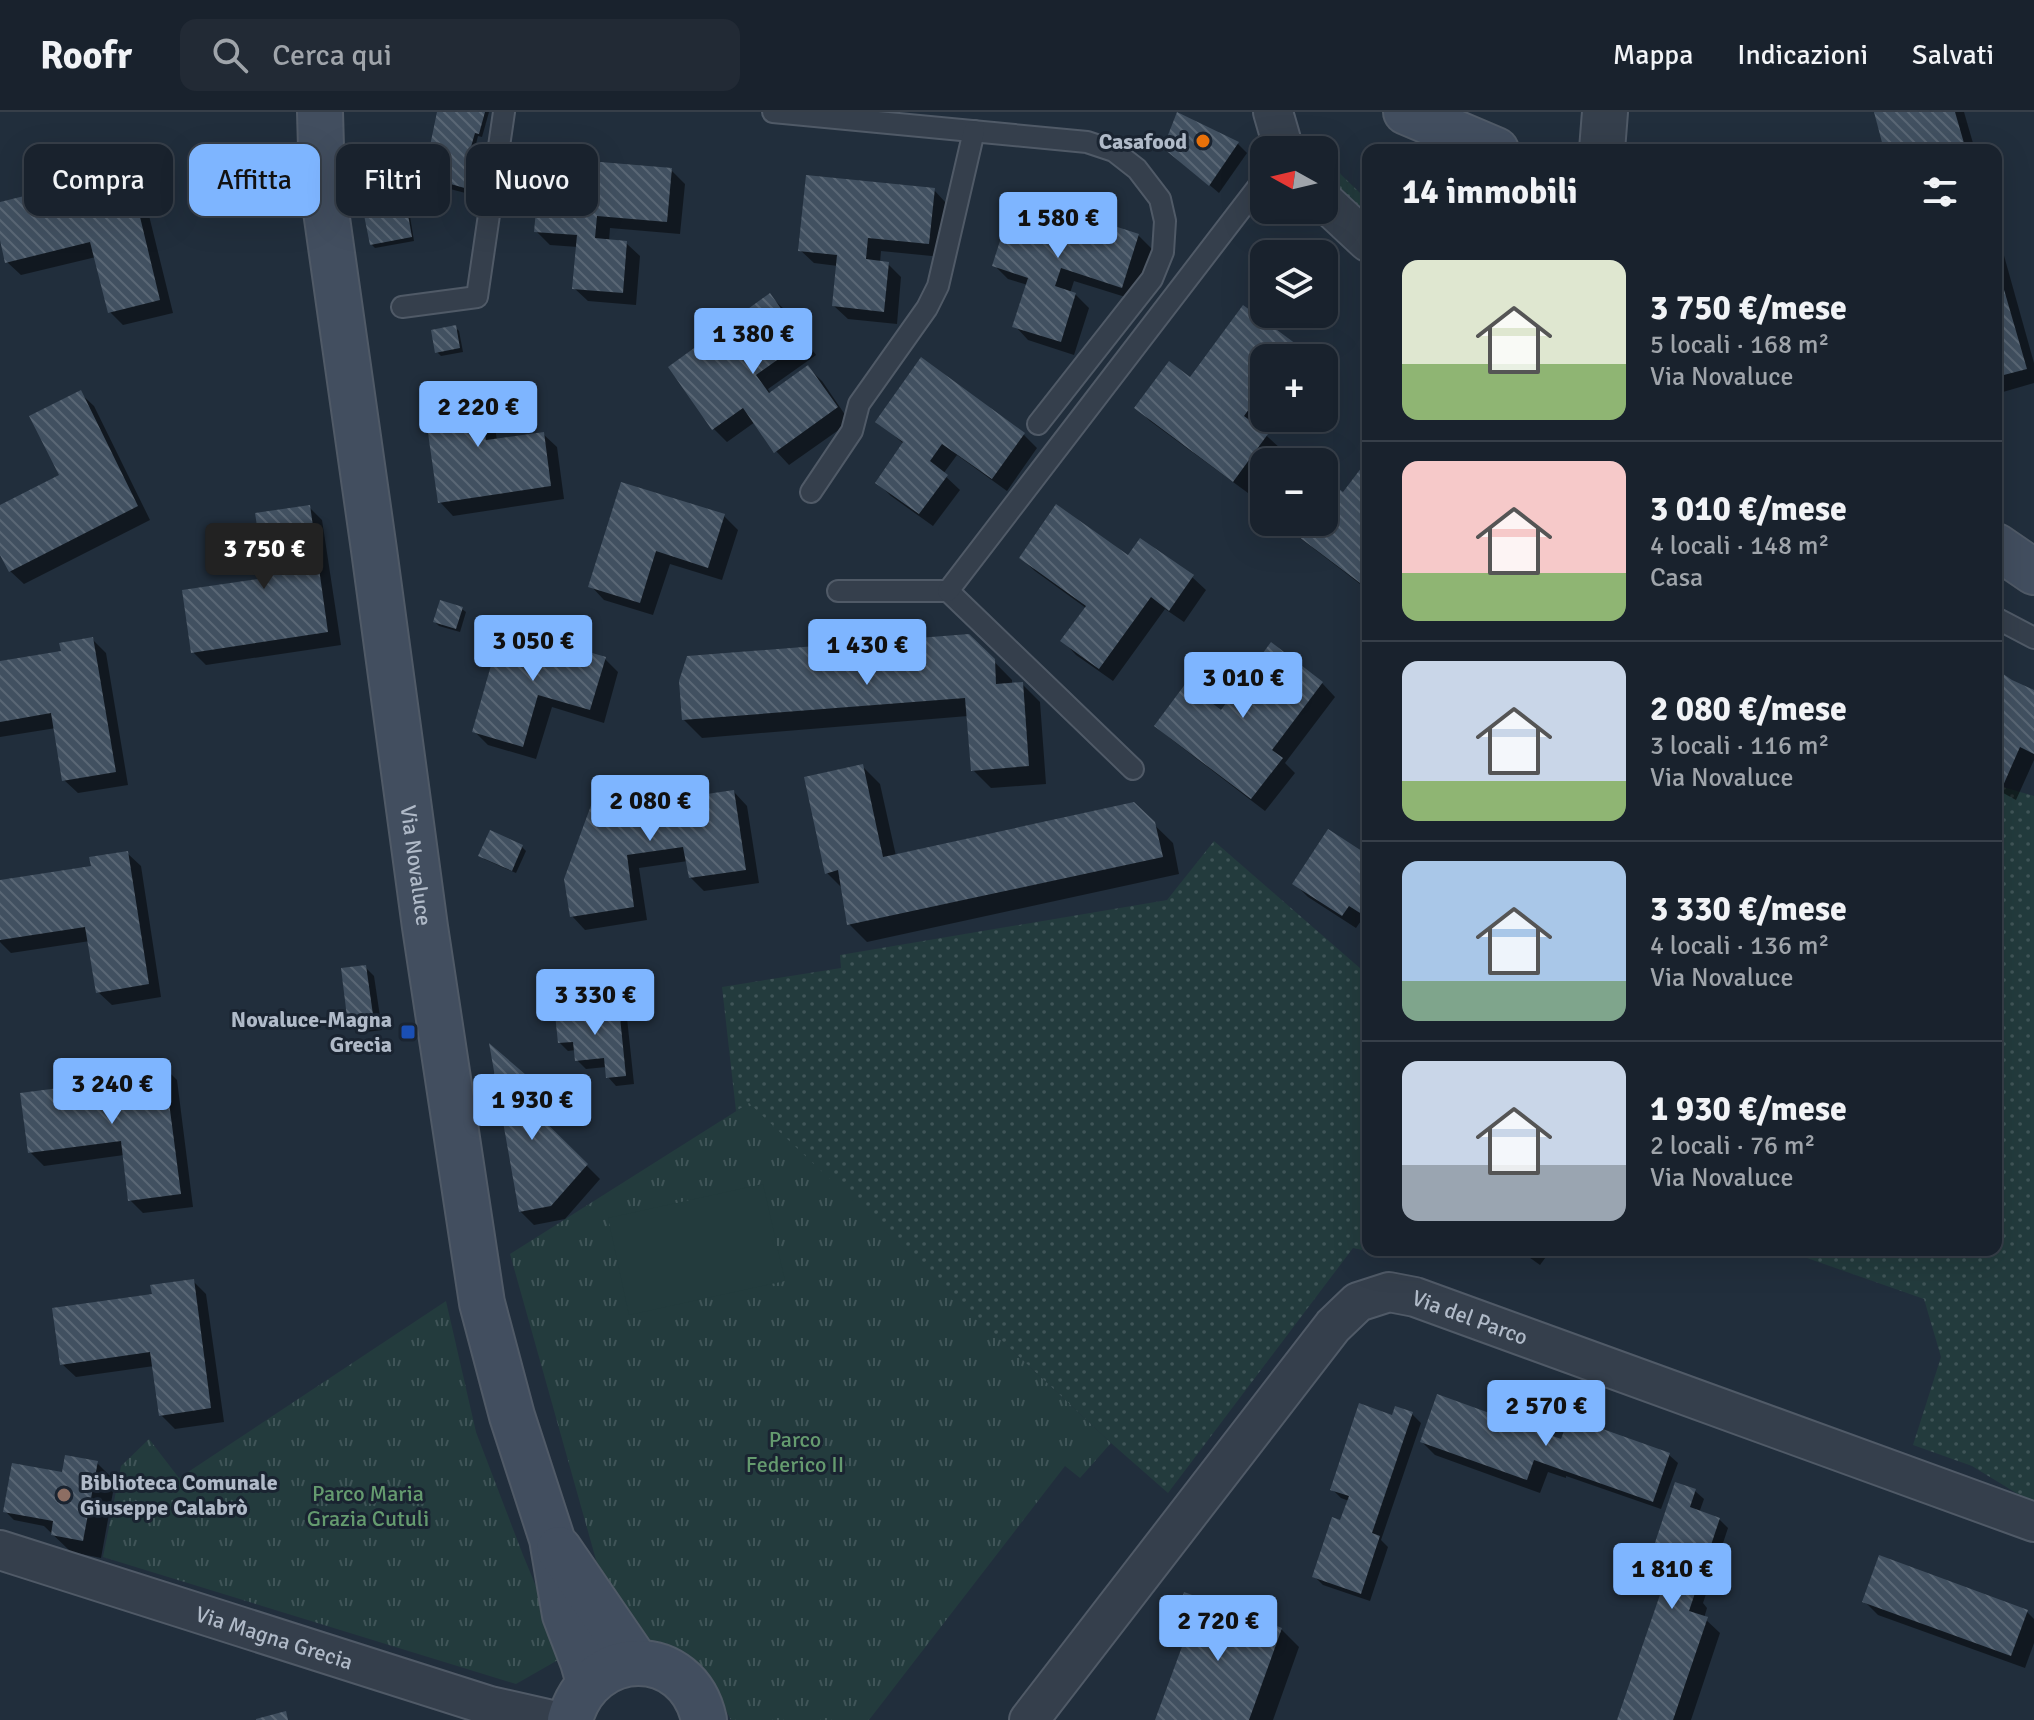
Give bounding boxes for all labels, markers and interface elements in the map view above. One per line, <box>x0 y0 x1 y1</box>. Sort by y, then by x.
search box <box>180 19 740 91</box>
text: Roofr <box>40 32 132 79</box>
icon: search <box>208 33 252 77</box>
text: Cerca qui <box>272 37 392 74</box>
text: Mappa <box>1613 38 1693 72</box>
text: Indicazioni <box>1737 38 1868 72</box>
text: Salvati <box>1912 38 1994 72</box>
place label: Casafood <box>1099 128 1187 155</box>
marker: Casafood <box>1194 132 1212 150</box>
north arrow <box>1250 136 1338 224</box>
map controls <box>1250 136 1338 536</box>
chip: Compra <box>24 144 173 216</box>
chip: Affitta <box>189 144 320 216</box>
chip: Filtri <box>336 144 450 216</box>
chip: Nuovo <box>466 144 598 216</box>
icon: filters <box>1918 170 1962 214</box>
text: 14 immobili <box>1402 171 1578 213</box>
pin: 1 580 € <box>984 192 1132 260</box>
text: 1 580 € <box>1017 202 1099 234</box>
button: layers <box>1250 240 1338 328</box>
text: 3 750 €/mese <box>1650 287 1847 329</box>
icon: home <box>1466 292 1562 388</box>
pin: 1 380 € <box>679 308 827 376</box>
text: 1 380 € <box>712 318 794 350</box>
text: 5 locali · 168 m² <box>1650 329 1830 361</box>
button: + <box>1250 344 1338 432</box>
text: Via Novaluce <box>1650 361 1793 393</box>
pin: 2 220 € <box>404 381 552 449</box>
text: 2 220 € <box>437 391 519 423</box>
button: − <box>1250 448 1338 536</box>
text: 3 010 €/mese <box>1650 488 1847 530</box>
icon: home <box>1466 493 1562 589</box>
pin: 3 750 € <box>190 523 338 591</box>
text: 4 locali · 148 m² <box>1650 530 1830 562</box>
text: 3 750 € <box>223 533 305 565</box>
text: Casa <box>1650 562 1703 594</box>
pin: 3 050 € <box>459 615 607 683</box>
pin: 1 430 € <box>793 619 941 687</box>
text: 3 050 € <box>492 625 574 657</box>
text: 1 430 € <box>826 629 908 661</box>
pin: 3 010 € <box>1169 652 1317 720</box>
text: 3 010 € <box>1202 662 1284 694</box>
text: 2 080 €/mese <box>1650 688 1847 730</box>
icon: home <box>1466 693 1562 789</box>
text: 3 locali · 116 m² <box>1650 730 1830 762</box>
text: Via Novaluce <box>1650 762 1793 794</box>
pin: 2 080 € <box>576 775 724 843</box>
text: 2 080 € <box>609 785 691 817</box>
street label: Via Novaluce <box>395 803 438 927</box>
text: 3 330 €/mese <box>1650 888 1847 930</box>
icon: home <box>1466 893 1562 989</box>
text: 4 locali · 136 m² <box>1650 930 1830 962</box>
text: Via Novaluce <box>1650 962 1793 994</box>
pin: 3 330 € <box>521 969 669 1037</box>
text: 3 330 € <box>554 979 636 1011</box>
place label: Novaluce-Magna Grecia <box>231 1006 392 1058</box>
marker: Novaluce-Magna Grecia <box>399 1023 417 1041</box>
pin: 3 240 € <box>38 1058 186 1126</box>
text: 3 240 € <box>71 1068 153 1100</box>
pin: 1 930 € <box>458 1074 606 1142</box>
text: 1 930 € <box>491 1084 573 1116</box>
text: 1 930 €/mese <box>1650 1088 1847 1130</box>
icon: home <box>1466 1093 1562 1189</box>
text: 2 locali · 76 m² <box>1650 1130 1815 1162</box>
text: Via Novaluce <box>1650 1162 1793 1194</box>
street label: Via del Parco <box>1409 1284 1532 1350</box>
pin: 2 570 € <box>1472 1380 1620 1448</box>
text: 2 570 € <box>1505 1390 1587 1422</box>
park label: Parco Federico II <box>746 1426 844 1478</box>
place label: Biblioteca Comunale Giuseppe Calabrò <box>80 1469 278 1521</box>
park label: Parco Maria Grazia Cutuli <box>307 1480 429 1532</box>
marker: Biblioteca Comunale Giuseppe Calabrò <box>55 1486 73 1504</box>
pin: 1 810 € <box>1598 1543 1746 1611</box>
text: 1 810 € <box>1631 1553 1713 1585</box>
pin: 2 720 € <box>1144 1595 1292 1663</box>
street label: Via Magna Grecia <box>192 1600 357 1675</box>
text: 2 720 € <box>1177 1605 1259 1637</box>

